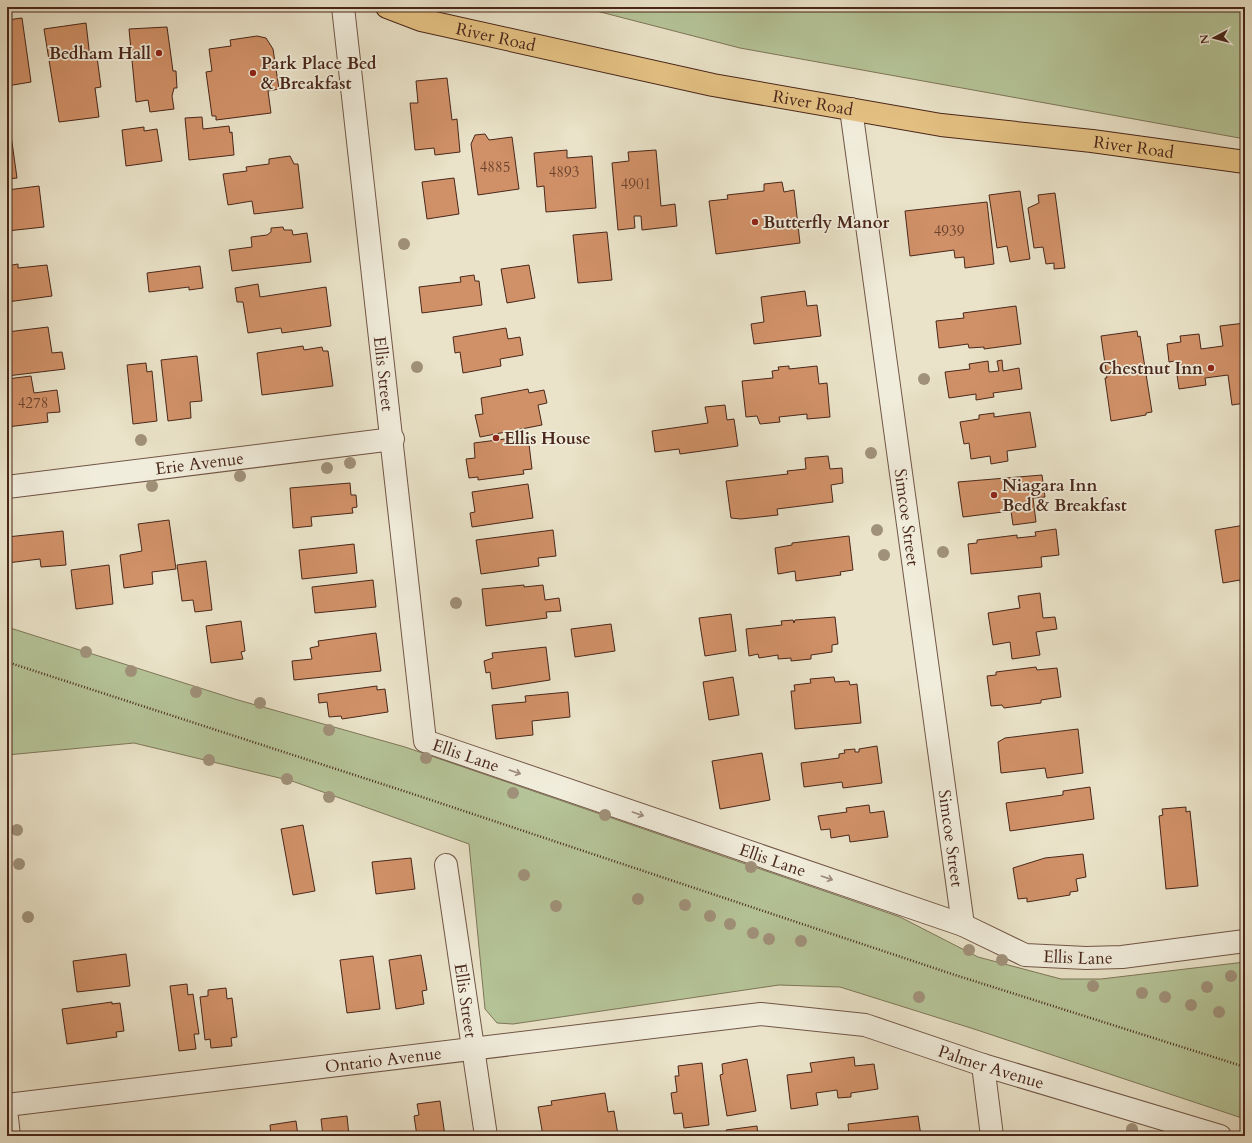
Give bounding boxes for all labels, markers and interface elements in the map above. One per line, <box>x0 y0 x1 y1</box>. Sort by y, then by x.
street label: River Road <box>454 17 538 57</box>
north arrow <box>1194 18 1234 58</box>
text: N <box>1196 33 1213 45</box>
place label: Bedham Hall <box>49 42 151 65</box>
marker: Bedham Hall <box>154 48 164 58</box>
place label: Park Place Bed & Breakfast <box>261 52 377 95</box>
marker: Park Place Bed & Breakfast <box>248 68 258 78</box>
street label: River Road <box>771 85 855 121</box>
street label: River Road <box>1092 130 1175 164</box>
house number: 4885 <box>480 157 510 177</box>
house number: 4893 <box>549 162 579 182</box>
house number: 4901 <box>621 174 651 194</box>
place label: Butterfly Manor <box>763 211 889 234</box>
marker: Butterfly Manor <box>750 217 760 227</box>
house number: 4939 <box>934 221 965 241</box>
street label: Ellis Street <box>368 335 399 413</box>
place label: Chestnut Inn <box>1099 357 1203 380</box>
marker: Chestnut Inn <box>1206 363 1216 373</box>
house number: 4278 <box>18 393 48 413</box>
place label: Ellis House <box>504 427 591 450</box>
marker: Ellis House <box>491 433 501 443</box>
street label: Erie Avenue <box>154 447 245 480</box>
street label: Simcoe Street <box>888 467 925 568</box>
place label: Niagara Inn Bed & Breakfast <box>1002 474 1127 517</box>
marker: Niagara Inn Bed & Breakfast <box>989 490 999 500</box>
street label: Ellis Lane <box>429 733 502 778</box>
one-way arrow <box>508 768 520 776</box>
street label: Simcoe Street <box>933 788 969 889</box>
one-way arrow <box>631 810 643 818</box>
street label: Ellis Lane <box>736 838 809 882</box>
one-way arrow <box>820 875 833 882</box>
street label: Ellis Lane <box>1043 945 1113 970</box>
street label: Ellis Street <box>449 962 482 1040</box>
street label: Palmer Avenue <box>935 1040 1047 1095</box>
street label: Ontario Avenue <box>324 1042 443 1079</box>

